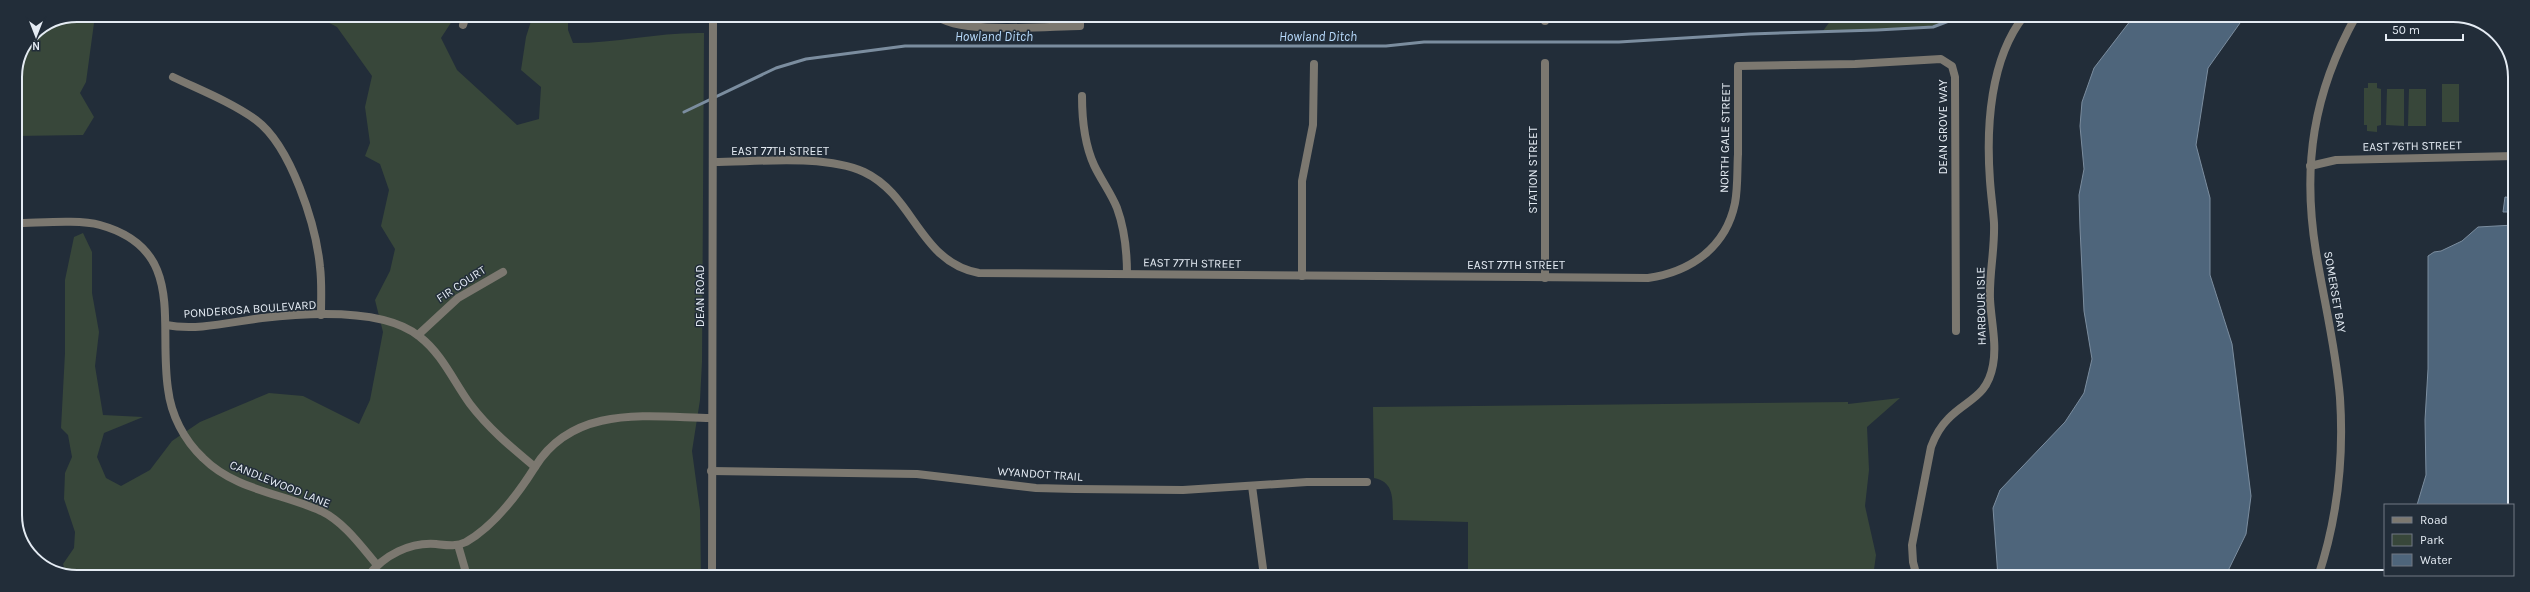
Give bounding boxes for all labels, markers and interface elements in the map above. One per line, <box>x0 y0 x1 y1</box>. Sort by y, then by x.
north arrow <box>16 16 56 56</box>
scale bar <box>2386 16 2463 42</box>
text: 50 m <box>2392 23 2420 37</box>
water label: Howland Ditch <box>955 29 1033 44</box>
water label: Howland Ditch <box>1279 29 1357 44</box>
text: N <box>32 39 40 52</box>
street label: DEAN GROVE WAY <box>1936 79 1950 175</box>
street label: NORTH GALE STREET <box>1717 83 1733 193</box>
street label: STATION STREET <box>1526 126 1540 214</box>
street label: EAST 76TH STREET <box>2362 138 2462 154</box>
street label: EAST 77TH STREET <box>731 144 829 158</box>
street label: SOMERSET BAY <box>2321 250 2349 334</box>
street label: EAST 77TH STREET <box>1143 255 1241 271</box>
street label: EAST 77TH STREET <box>1467 258 1565 272</box>
street label: FIR COURT <box>434 263 488 305</box>
street label: DEAN ROAD <box>693 265 707 327</box>
street label: HARBOUR ISLE <box>1973 267 1989 345</box>
street label: PONDEROSA BOULEVARD <box>183 297 317 321</box>
street label: CANDLEWOOD LANE <box>228 457 332 511</box>
street label: WYANDOT TRAIL <box>997 464 1083 484</box>
legend <box>2384 504 2514 576</box>
text: Road <box>2420 513 2448 527</box>
text: Park <box>2420 533 2445 547</box>
text: Water <box>2420 553 2453 567</box>

